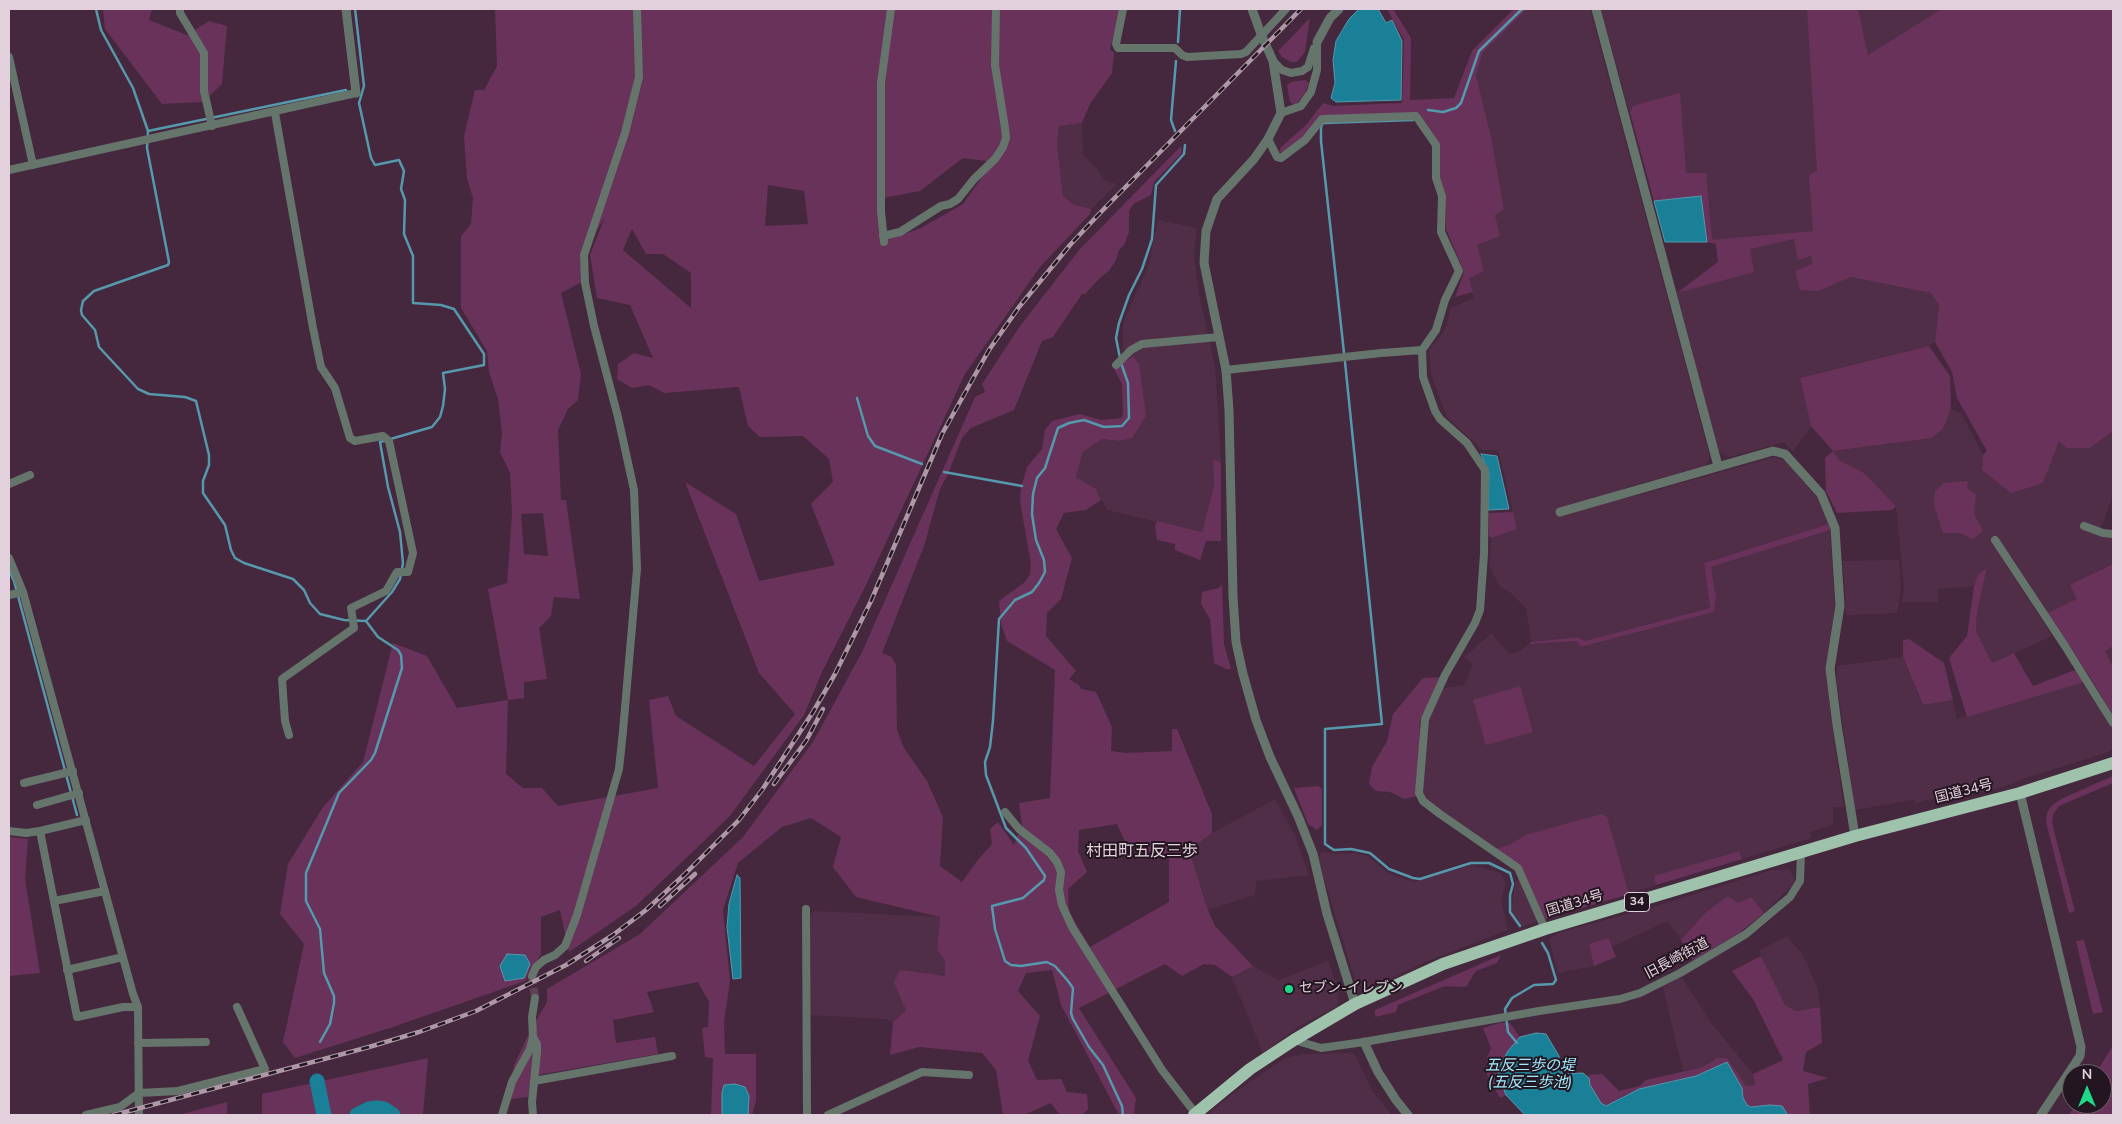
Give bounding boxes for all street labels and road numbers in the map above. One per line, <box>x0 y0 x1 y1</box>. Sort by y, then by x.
street label: 国道34号 <box>1933 777 1995 807</box>
street label: 国道34号 <box>1544 887 1606 921</box>
road number: 34 <box>1624 892 1650 912</box>
street label: 旧長崎街道 <box>1642 935 1712 983</box>

